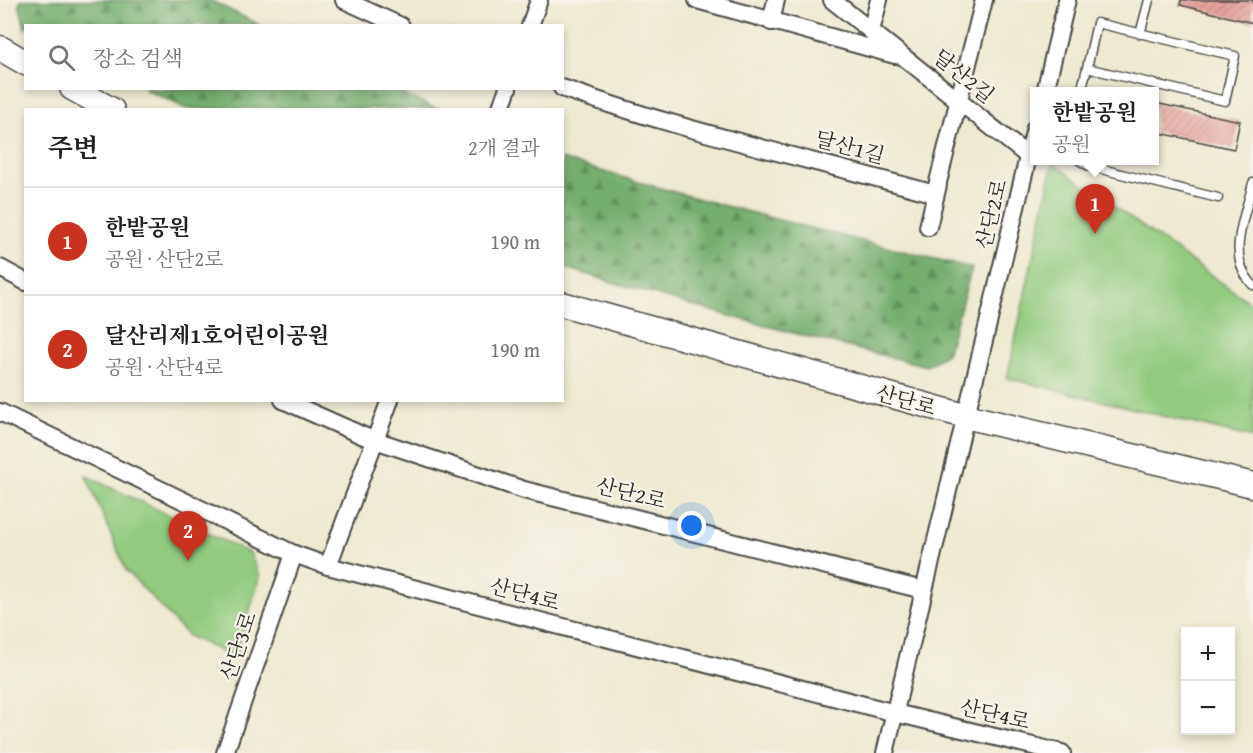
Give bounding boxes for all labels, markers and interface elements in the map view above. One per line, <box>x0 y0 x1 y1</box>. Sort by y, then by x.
search box <box>24 24 564 90</box>
icon: search <box>45 41 78 74</box>
text: 장소 검색 <box>93 42 183 74</box>
street label: 달산2길 <box>927 42 1001 110</box>
popup <box>1030 87 1159 165</box>
text: 한밭공원 <box>1052 96 1137 128</box>
street label: 달산1길 <box>812 123 888 171</box>
text: 주변 <box>48 128 98 167</box>
text: 공원 <box>1052 129 1091 158</box>
text: 2개 결과 <box>468 133 540 162</box>
street label: 산단2로 <box>967 176 1015 252</box>
pin: 1 <box>1076 184 1114 234</box>
text: 한밭공원 <box>105 211 190 243</box>
text: 1 <box>62 227 73 256</box>
text: 190 m <box>490 227 540 256</box>
text: 공원 · 산단2로 <box>105 244 223 273</box>
text: 달산리제1호어린이공원 <box>105 319 329 351</box>
text: 2 <box>62 335 73 364</box>
text: 190 m <box>490 335 540 364</box>
text: 공원 · 산단4로 <box>105 352 223 381</box>
street label: 산단로 <box>872 377 940 423</box>
street label: 산단2로 <box>593 469 669 517</box>
your location <box>677 511 706 540</box>
pin: 2 <box>168 512 207 561</box>
street label: 산단4로 <box>487 570 563 618</box>
street label: 산단3로 <box>212 607 264 685</box>
map controls <box>1181 627 1235 735</box>
button: + <box>1181 627 1235 681</box>
button: − <box>1181 681 1235 735</box>
street label: 산단4로 <box>957 691 1033 737</box>

